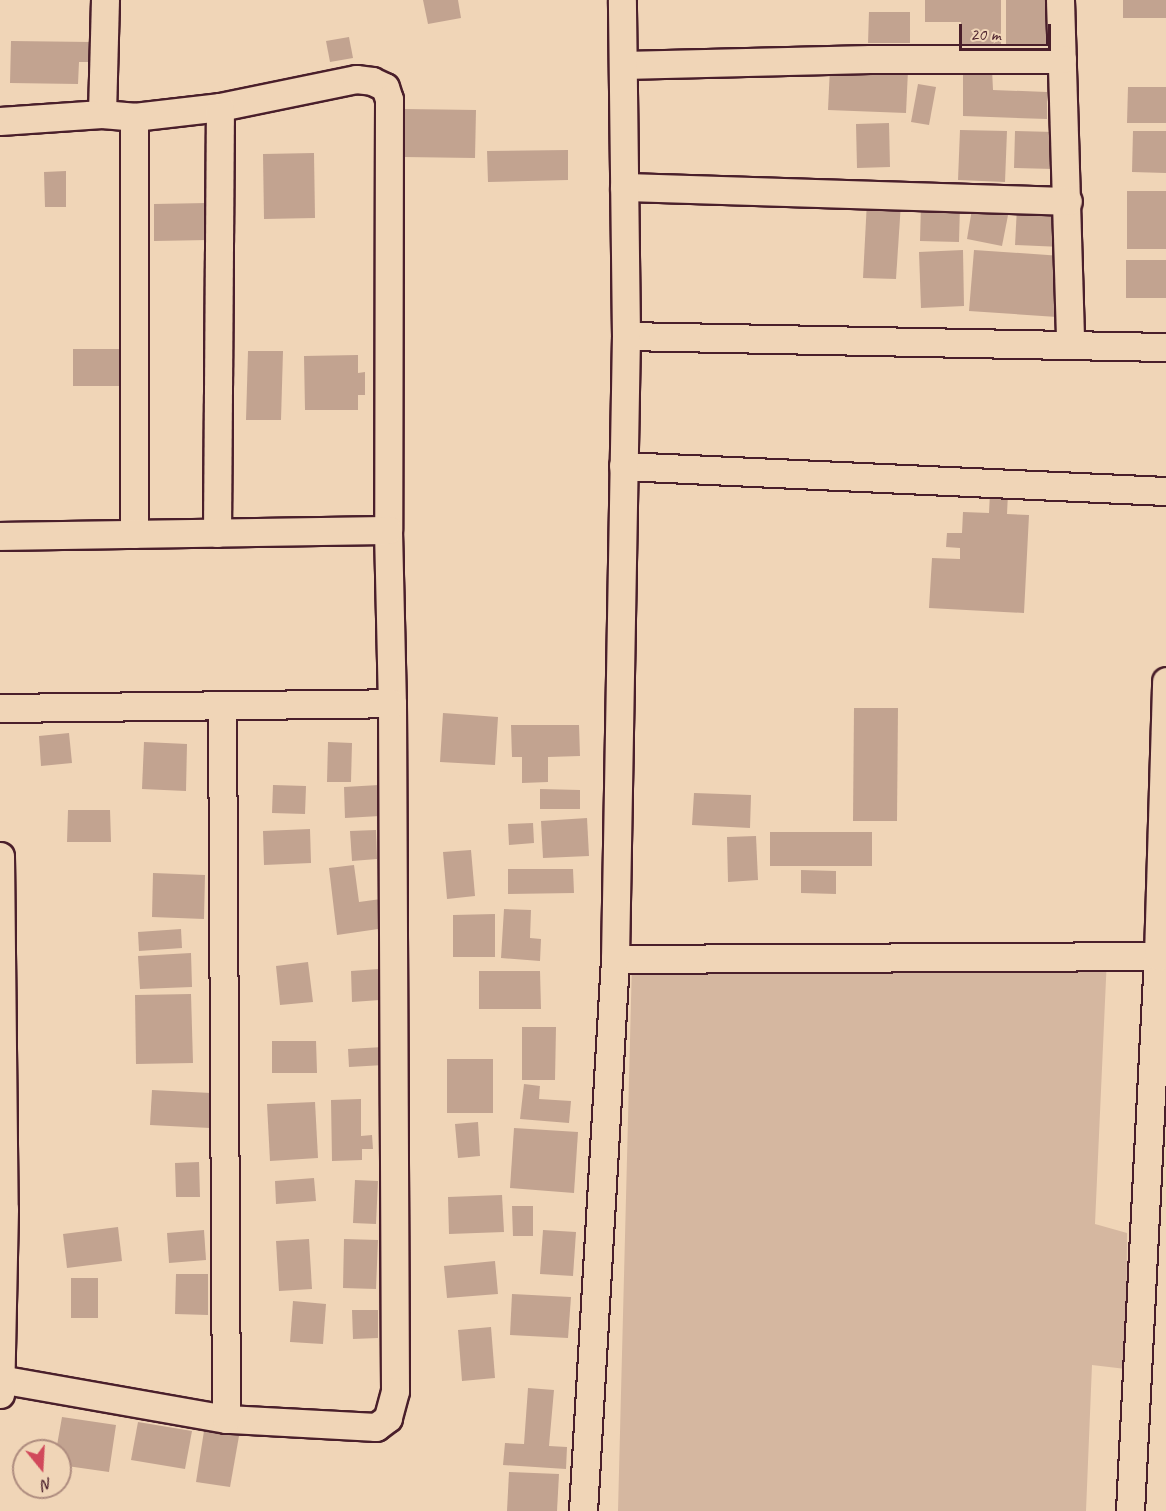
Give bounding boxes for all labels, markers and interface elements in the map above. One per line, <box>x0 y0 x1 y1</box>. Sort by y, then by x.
scale bar <box>962 12 1054 50</box>
text: 20 m <box>970 23 1001 45</box>
north arrow <box>12 1439 72 1499</box>
text: N <box>39 1473 55 1495</box>

